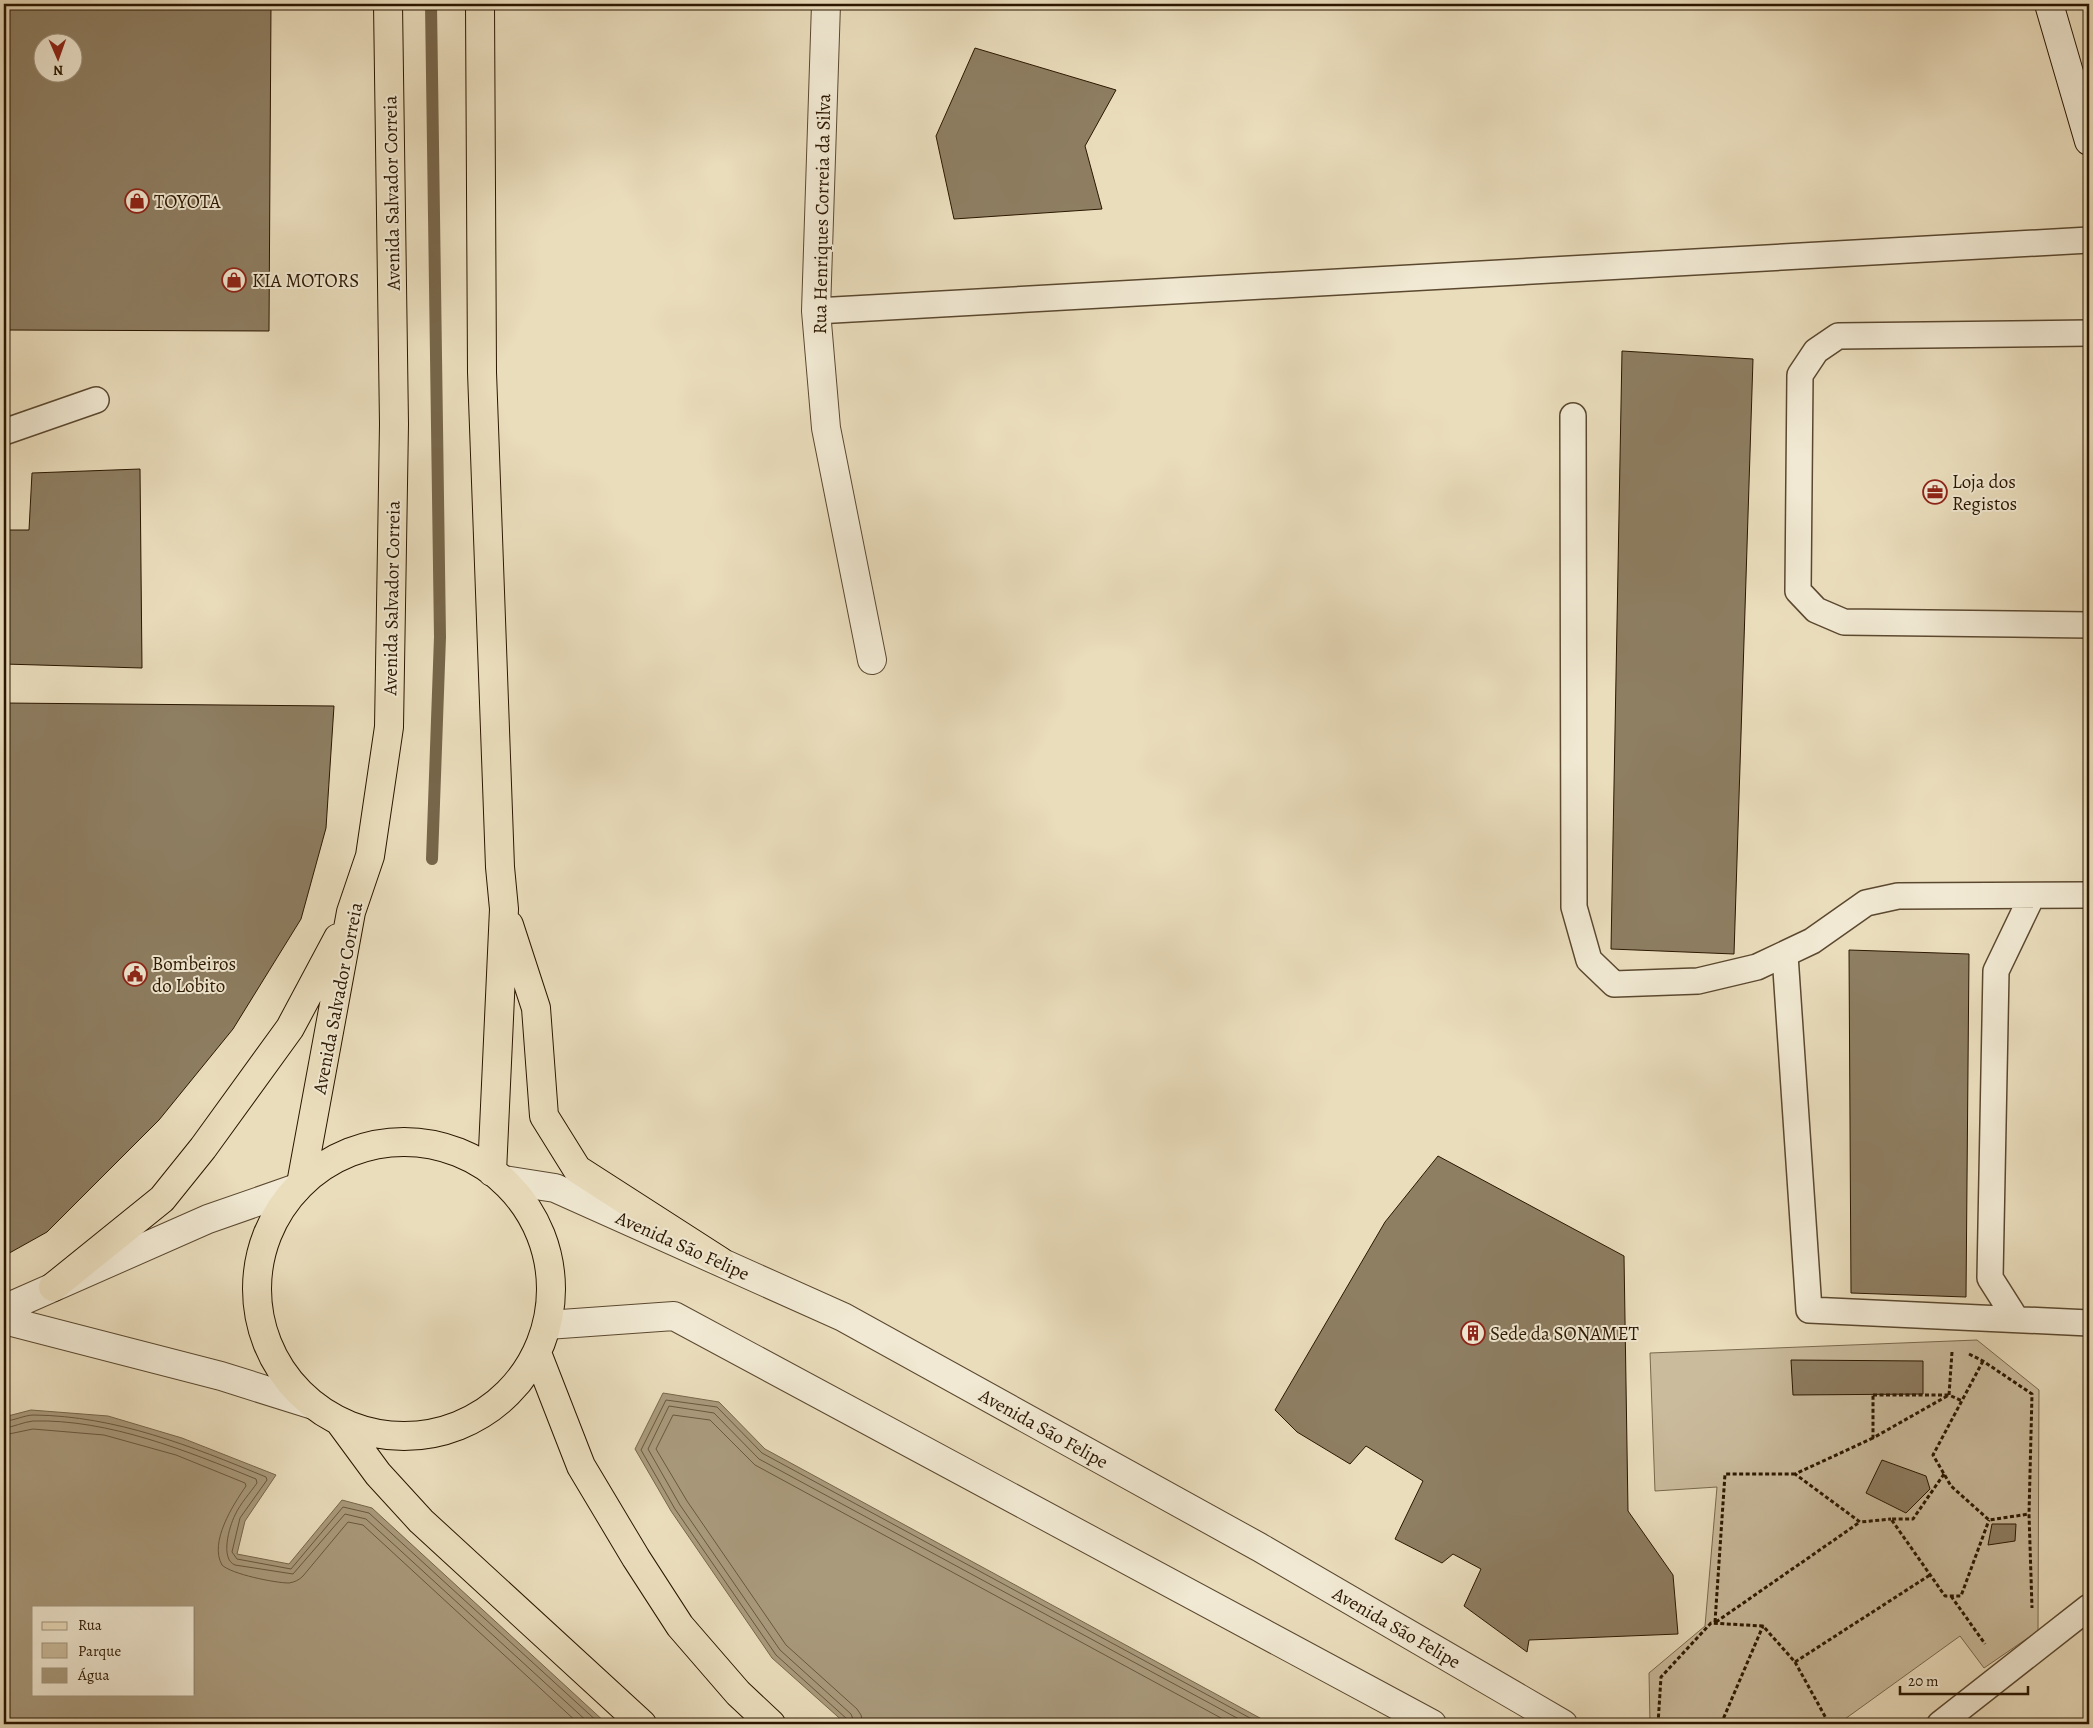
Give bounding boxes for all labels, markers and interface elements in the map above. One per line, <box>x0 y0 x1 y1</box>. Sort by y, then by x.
north arrow <box>32 32 82 82</box>
text: N <box>53 61 64 80</box>
street label: Rua Henriques Correia da Silva <box>807 93 837 335</box>
street label: Avenida Salvador Correia <box>377 95 407 292</box>
shop icon: TOYOTA <box>124 188 150 214</box>
place label: TOYOTA <box>154 189 222 215</box>
shop icon: KIA MOTORS <box>221 267 247 293</box>
place label: KIA MOTORS <box>252 268 359 294</box>
place label: Loja dos Registos <box>1952 469 2017 517</box>
office icon: Loja dos Registos <box>1922 479 1948 505</box>
street label: Avenida Salvador Correia <box>377 500 407 697</box>
street label: Avenida Salvador Correia <box>306 900 369 1097</box>
place label: Bombeiros do Lobito <box>152 951 236 999</box>
public building icon: Bombeiros do Lobito <box>122 961 148 987</box>
street label: Avenida São Felipe <box>611 1204 754 1287</box>
building icon: Sede da SONAMET <box>1460 1320 1486 1346</box>
place label: Sede da SONAMET <box>1490 1321 1640 1347</box>
street label: Avenida São Felipe <box>974 1382 1113 1475</box>
street label: Avenida São Felipe <box>1327 1580 1465 1675</box>
legend <box>32 1606 195 1696</box>
text: Rua <box>78 1615 102 1635</box>
text: Parque <box>78 1641 121 1661</box>
scale bar <box>1900 1663 2028 1695</box>
text: Água <box>77 1665 109 1685</box>
text: 20 m <box>1908 1671 1939 1691</box>

